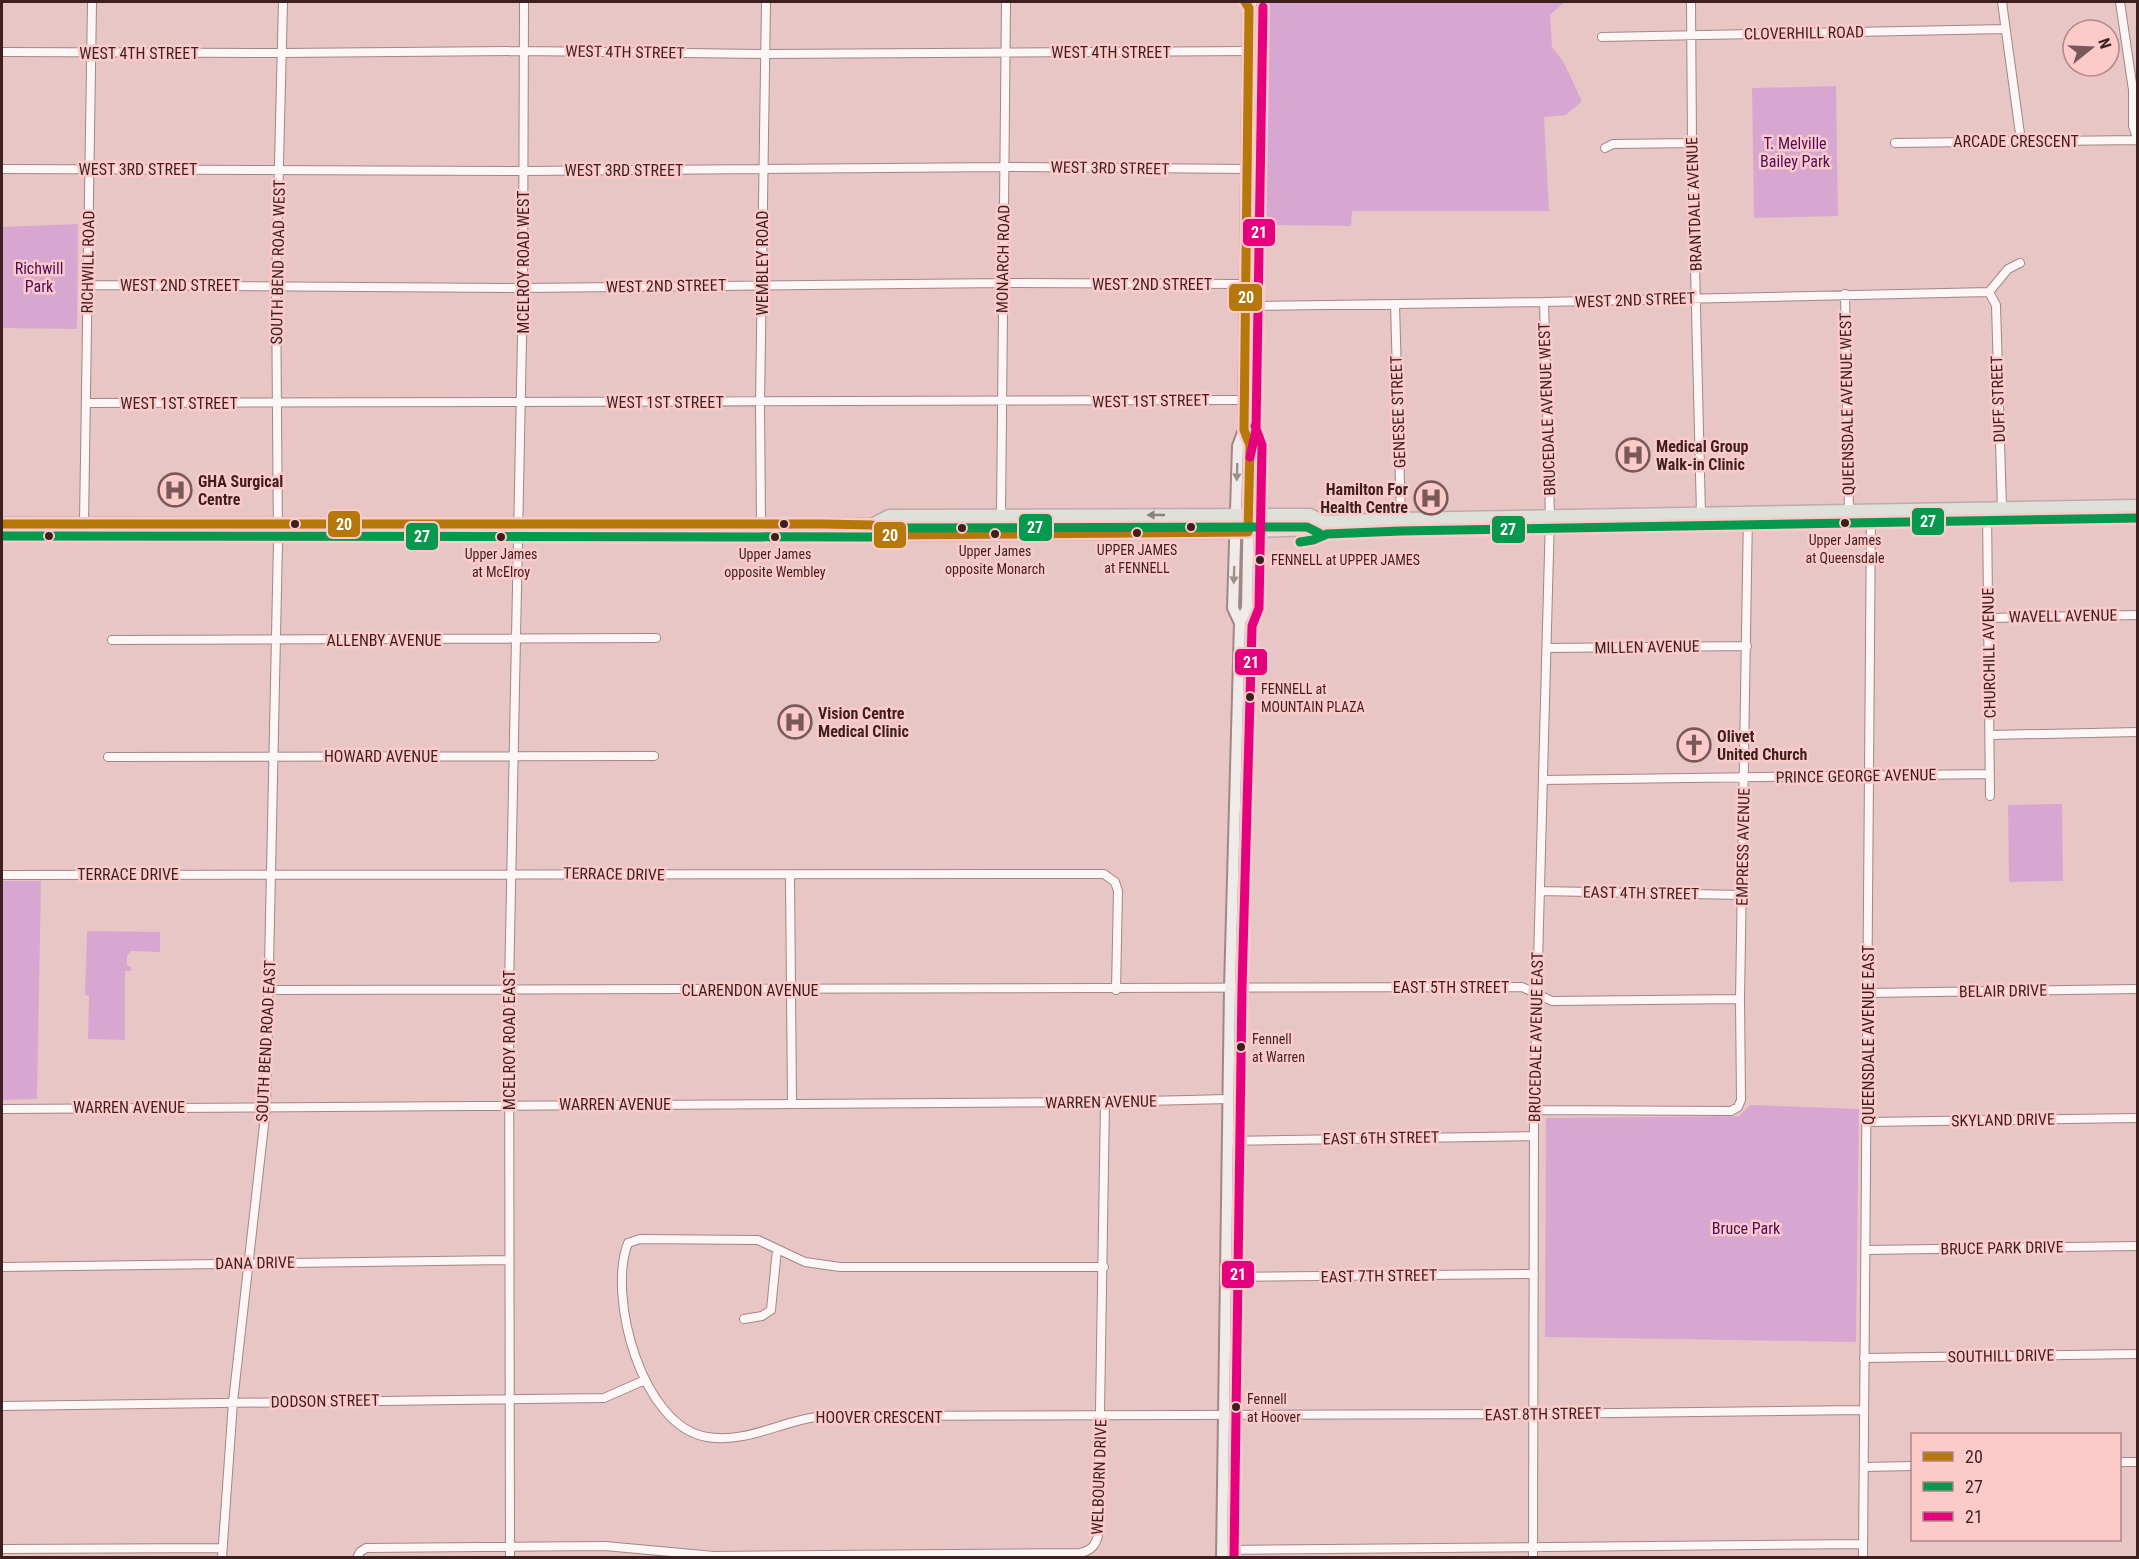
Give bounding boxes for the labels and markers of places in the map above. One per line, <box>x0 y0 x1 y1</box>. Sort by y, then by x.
hospital icon: Medical Group Walk-in Clinic <box>1615 437 1651 473</box>
place label: Medical Group Walk-in Clinic <box>1656 437 1749 474</box>
hospital icon: GHA Surgical Centre <box>157 472 193 508</box>
place label: GHA Surgical Centre <box>198 472 283 509</box>
place label: Hamilton For Health Centre <box>1320 480 1408 517</box>
hospital icon: Hamilton For Health Centre <box>1413 480 1449 516</box>
marker: Upper James at Queensdale <box>1839 517 1851 529</box>
unlabelled marker <box>289 518 301 530</box>
unlabelled marker <box>778 518 790 530</box>
unlabelled marker <box>1185 521 1197 533</box>
unlabelled marker <box>956 522 968 534</box>
marker: UPPER JAMES at FENNELL <box>1131 527 1143 539</box>
marker: Upper James opposite Monarch <box>989 528 1001 540</box>
unlabelled marker <box>43 530 55 542</box>
marker: Upper James at McElroy <box>495 531 507 543</box>
marker: Upper James opposite Wembley <box>769 531 781 543</box>
place label: Upper James at Queensdale <box>1806 532 1885 566</box>
place label: UPPER JAMES at FENNELL <box>1097 542 1177 576</box>
place label: Upper James opposite Monarch <box>945 543 1045 577</box>
place label: Upper James at McElroy <box>465 546 537 580</box>
place label: Upper James opposite Wembley <box>724 546 826 580</box>
place label: FENNELL at UPPER JAMES <box>1271 552 1420 568</box>
marker: FENNELL at UPPER JAMES <box>1254 554 1266 566</box>
place label: FENNELL at MOUNTAIN PLAZA <box>1261 681 1365 715</box>
marker: FENNELL at MOUNTAIN PLAZA <box>1244 691 1256 703</box>
hospital icon: Vision Centre Medical Clinic <box>777 704 813 740</box>
place label: Vision Centre Medical Clinic <box>818 704 909 741</box>
church icon: Olivet United Church <box>1676 727 1712 763</box>
place label: Olivet United Church <box>1717 727 1808 764</box>
place label: Fennell at Warren <box>1252 1031 1305 1065</box>
marker: Fennell at Warren <box>1235 1041 1247 1053</box>
place label: Fennell at Hoover <box>1247 1391 1300 1425</box>
marker: Fennell at Hoover <box>1230 1401 1242 1413</box>

